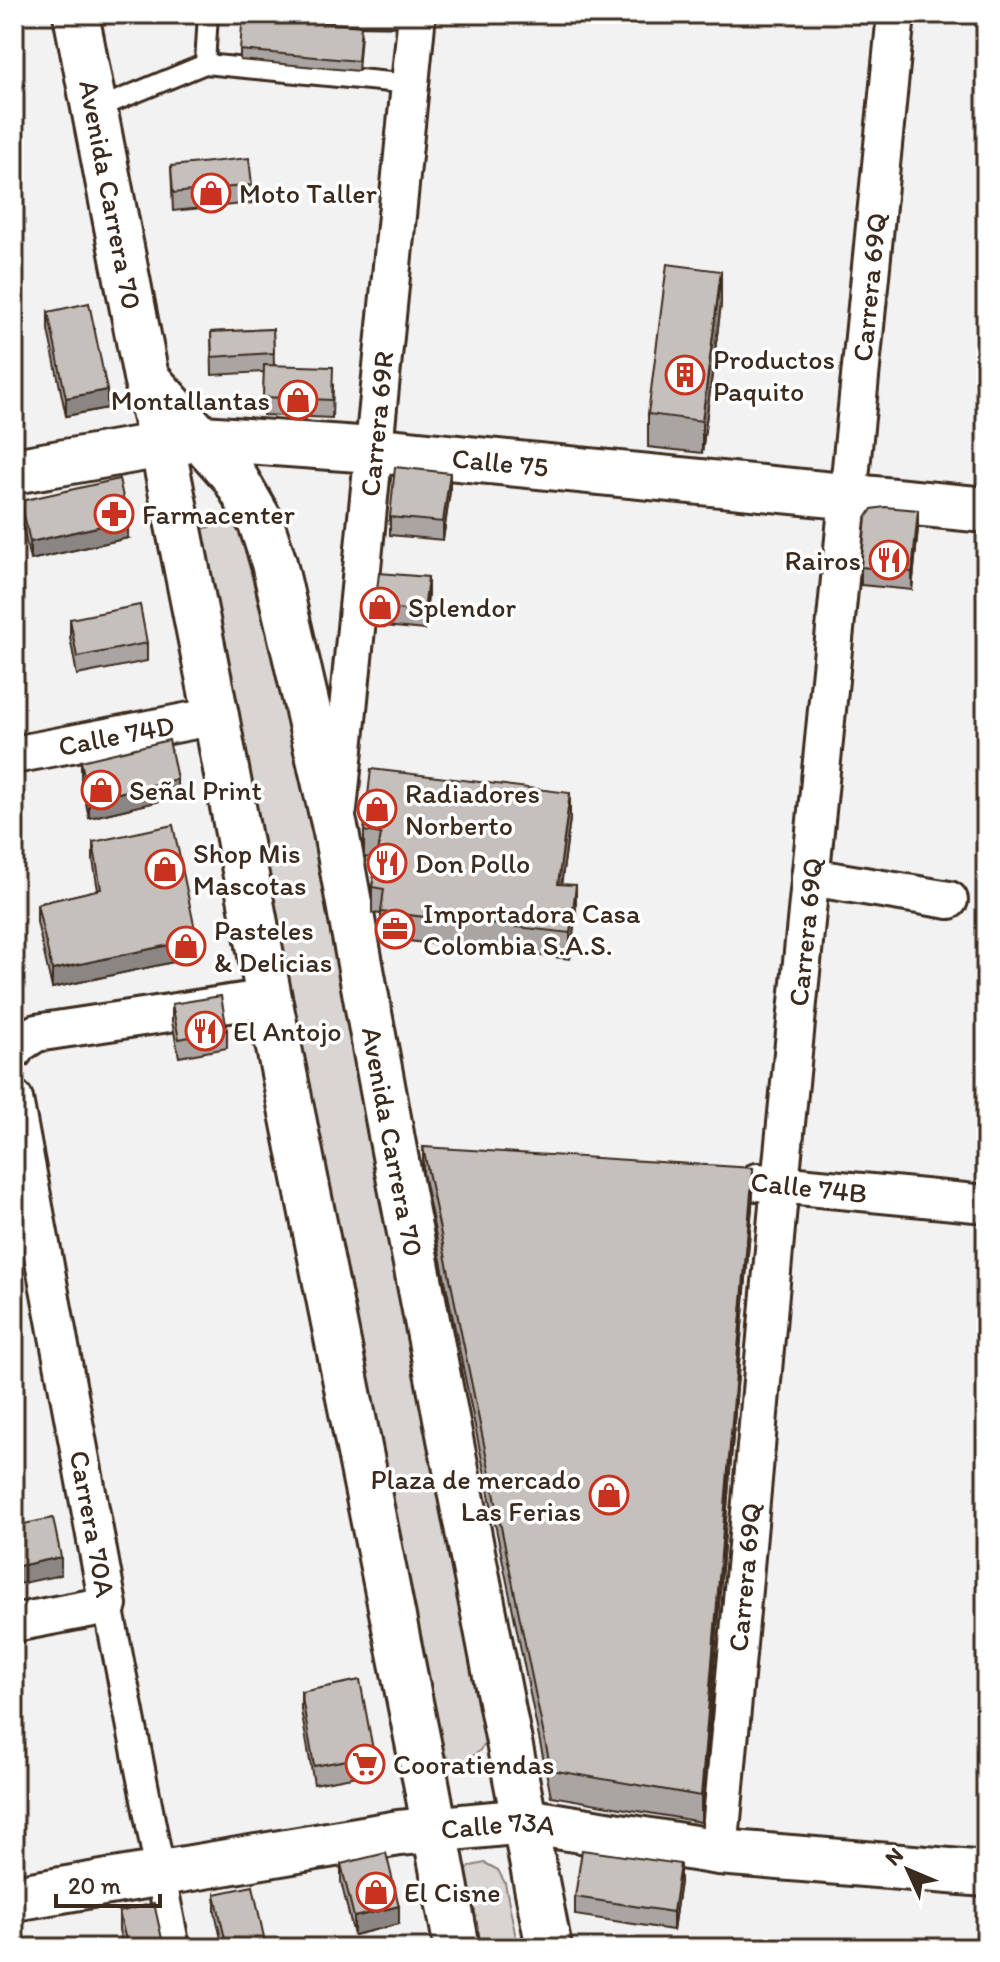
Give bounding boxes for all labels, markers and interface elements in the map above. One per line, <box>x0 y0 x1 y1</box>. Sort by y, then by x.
street label: Avenida Carrera 70 <box>72 77 150 312</box>
shop icon: Moto Taller <box>190 172 232 214</box>
place label: Moto Taller <box>239 176 377 210</box>
street label: Carrera 69Q <box>845 211 893 363</box>
place label: Productos Paquito <box>713 342 835 408</box>
street label: Carrera 69R <box>352 350 400 498</box>
building icon: Productos Paquito <box>664 354 706 396</box>
shop icon: Montallantas <box>277 379 319 421</box>
place label: Montallantas <box>111 383 270 417</box>
street label: Calle 75 <box>450 440 550 484</box>
pharmacy icon: Farmacenter <box>93 493 135 535</box>
place label: Farmacenter <box>142 497 295 531</box>
restaurant icon: Rairos <box>868 539 910 581</box>
place label: Rairos <box>785 543 861 577</box>
shop icon: Splendor <box>359 586 401 628</box>
place label: Splendor <box>408 590 516 624</box>
street label: Calle 74D <box>55 707 177 763</box>
shop icon: Señal Print <box>80 769 122 811</box>
place label: Señal Print <box>129 773 262 807</box>
place label: Radiadores Norberto <box>405 776 540 842</box>
shop icon: Radiadores Norberto <box>356 788 398 830</box>
place label: Shop Mis Mascotas <box>193 836 307 902</box>
restaurant icon: Don Pollo <box>366 842 408 884</box>
place label: Don Pollo <box>415 846 530 880</box>
shop icon: Shop Mis Mascotas <box>144 848 186 890</box>
street label: Carrera 69Q <box>781 856 829 1008</box>
place label: Importadora Casa Colombia S.A.S. <box>423 896 641 962</box>
office icon: Importadora Casa Colombia S.A.S. <box>374 908 416 950</box>
place label: Pasteles & Delicias <box>214 913 332 979</box>
shop icon: Pasteles & Delicias <box>165 925 207 967</box>
restaurant icon: El Antojo <box>184 1010 226 1052</box>
place label: El Antojo <box>233 1014 342 1048</box>
street label: Avenida Carrera 70 <box>355 1024 431 1259</box>
street label: Calle 74B <box>749 1164 869 1210</box>
street label: Carrera 70A <box>63 1448 123 1600</box>
place label: Plaza de mercado Las Ferias <box>371 1462 581 1528</box>
shop icon: Plaza de mercado Las Ferias <box>588 1474 630 1516</box>
street label: Carrera 69Q <box>720 1501 768 1653</box>
supermarket icon: Cooratiendas <box>344 1743 386 1785</box>
place label: Cooratiendas <box>393 1747 554 1781</box>
street label: Calle 73A <box>439 1804 558 1846</box>
north arrow <box>868 1830 948 1910</box>
text: N <box>879 1842 909 1871</box>
scale bar <box>56 1858 160 1908</box>
text: 20 m <box>68 1871 121 1900</box>
shop icon: El Cisne <box>355 1871 397 1913</box>
place label: El Cisne <box>404 1875 501 1909</box>

